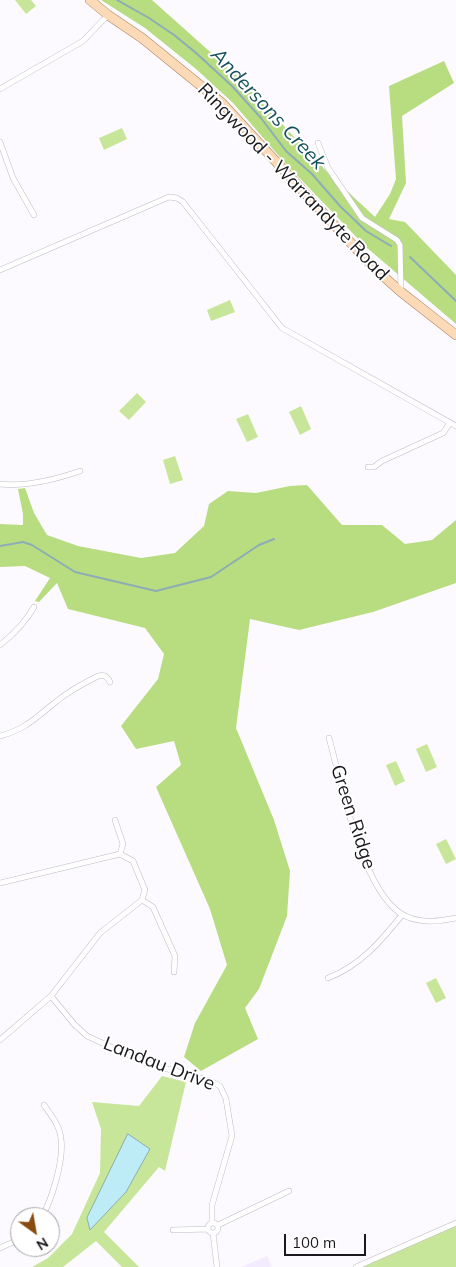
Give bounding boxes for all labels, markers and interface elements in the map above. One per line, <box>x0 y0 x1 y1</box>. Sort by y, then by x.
water label: Andersons Creek <box>206 43 330 175</box>
street label: Ringwood - Warrandyte Road <box>193 79 393 285</box>
street label: Green Ridge <box>325 762 381 872</box>
street label: Landau Drive <box>100 1032 218 1096</box>
north arrow <box>10 1207 60 1257</box>
scale bar <box>286 1224 368 1256</box>
text: N <box>33 1233 52 1254</box>
text: 100 m <box>292 1233 336 1252</box>

